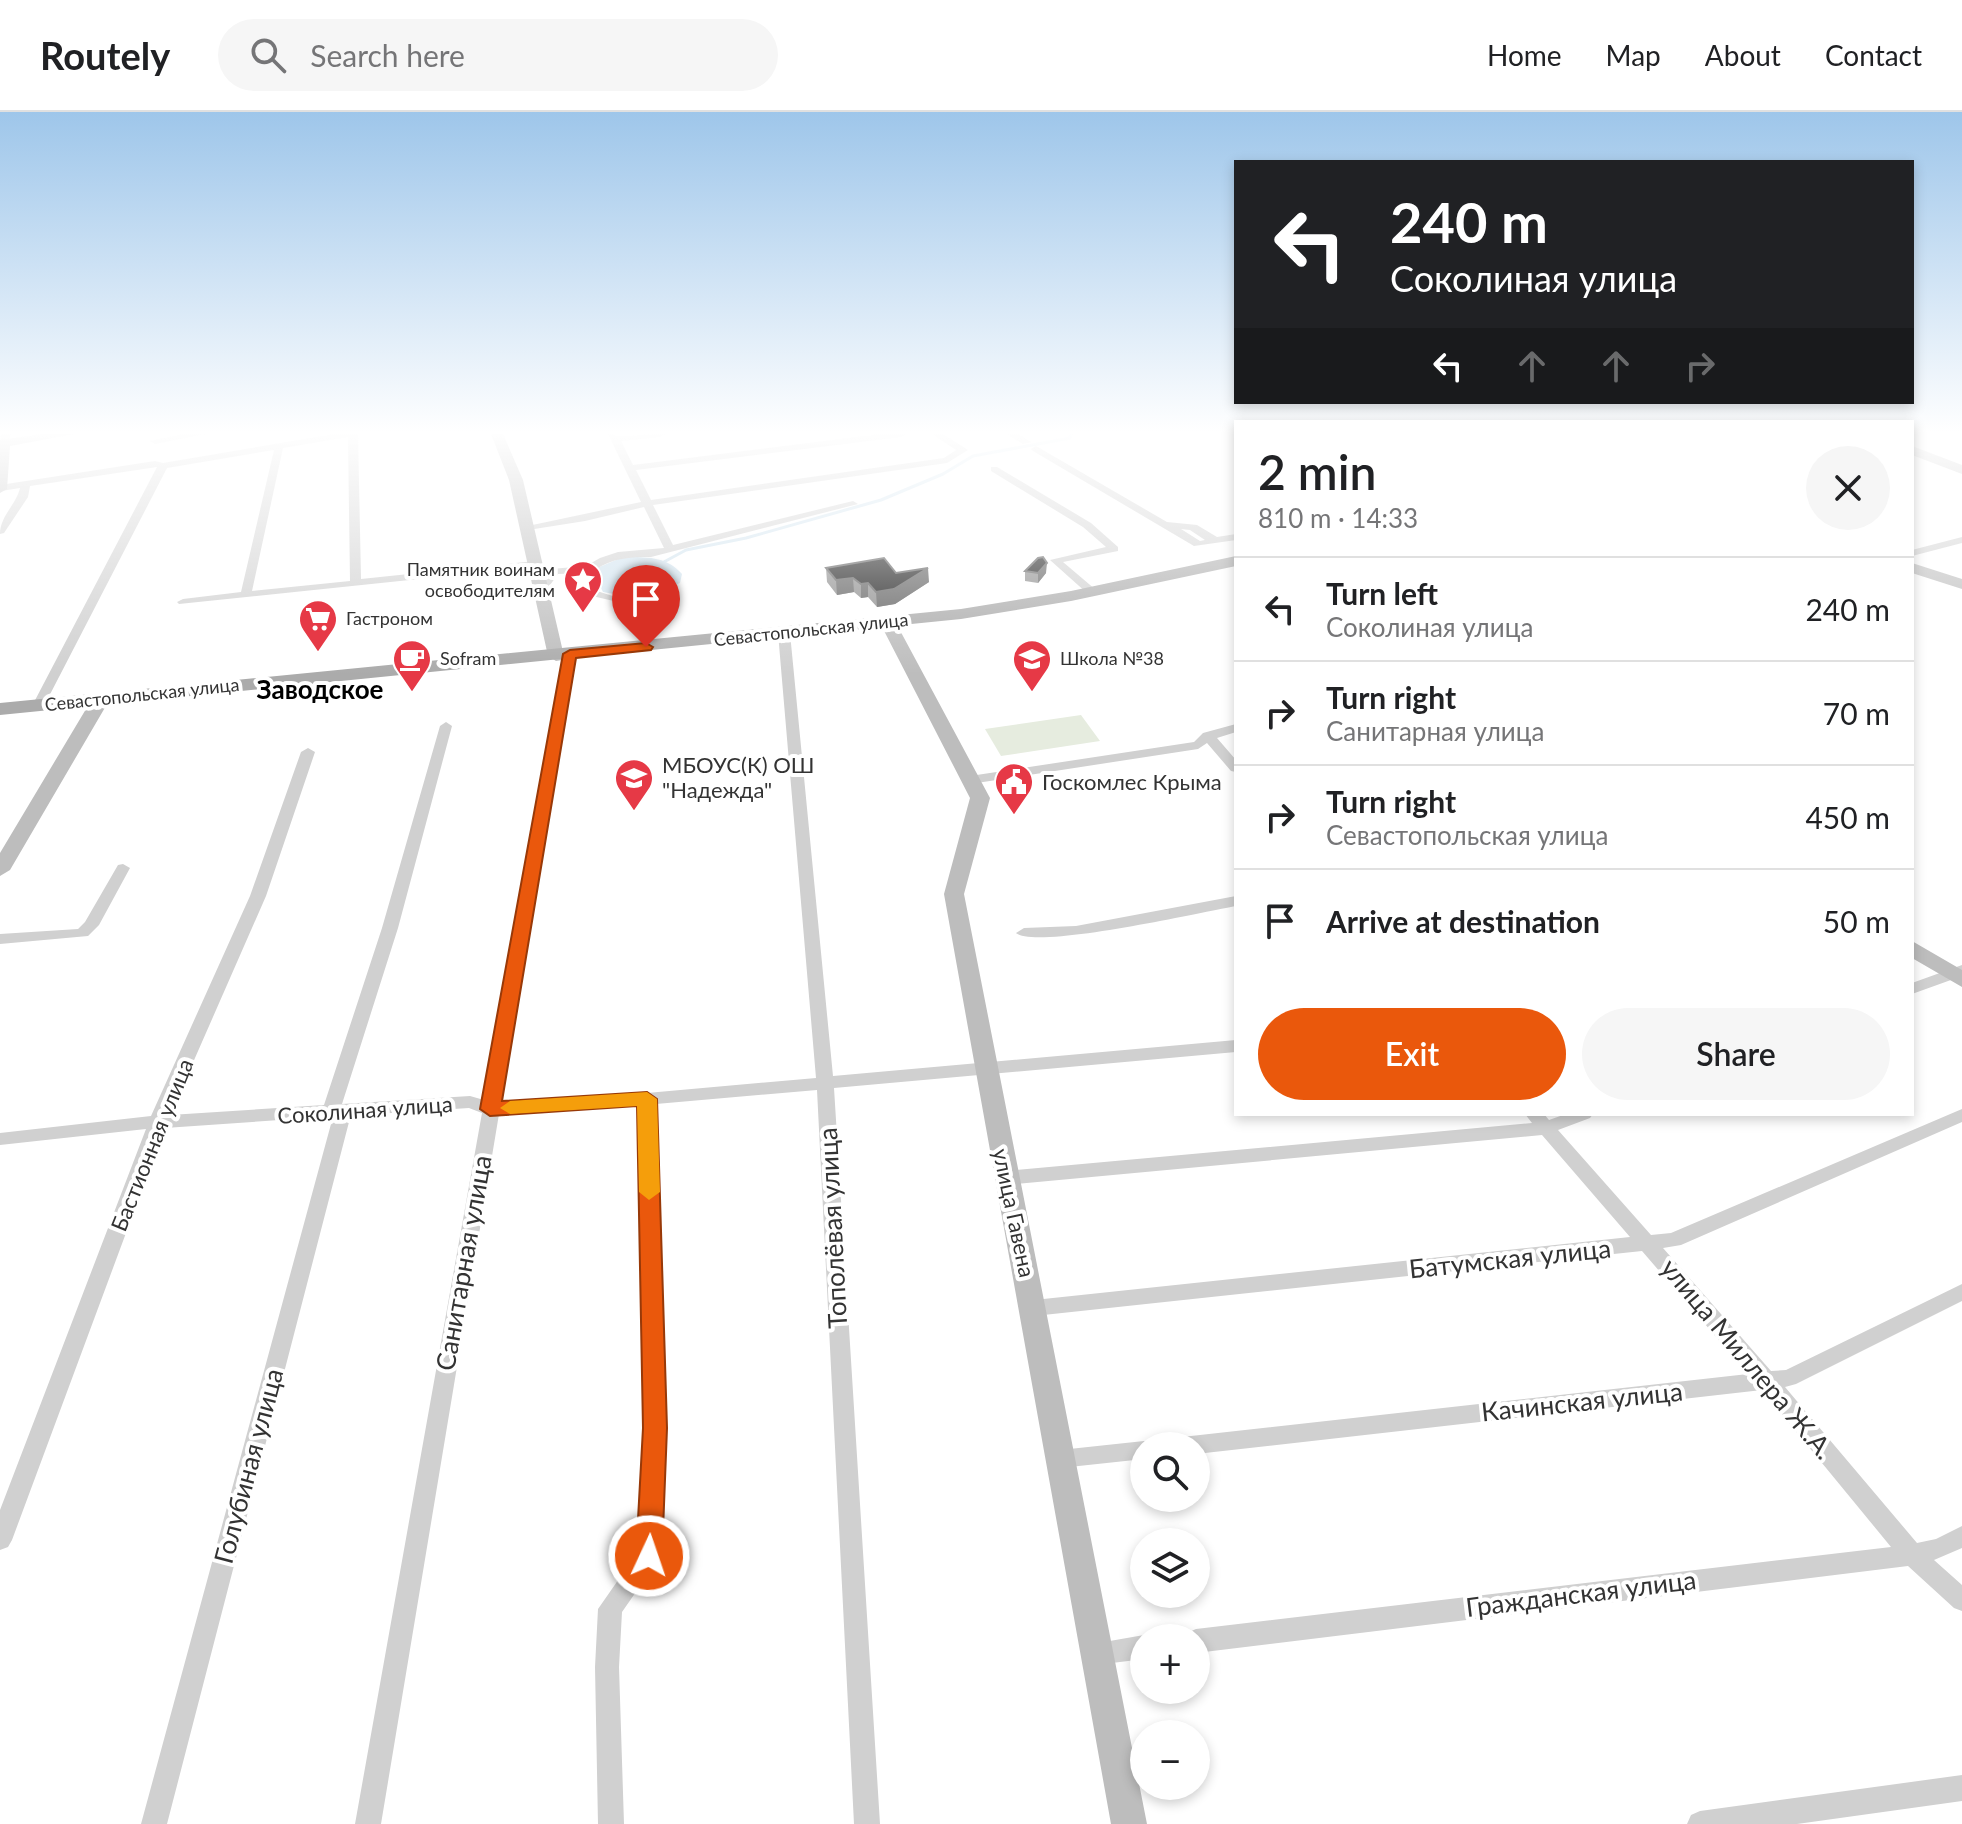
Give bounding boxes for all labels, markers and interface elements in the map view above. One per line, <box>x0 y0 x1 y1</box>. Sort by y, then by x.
search box <box>218 19 778 91</box>
text: Routely <box>40 32 170 78</box>
icon: search <box>246 33 290 77</box>
text: Search here <box>310 37 465 73</box>
text: Home <box>1487 38 1562 72</box>
text: Map <box>1606 38 1661 72</box>
text: About <box>1705 38 1781 72</box>
text: Contact <box>1825 38 1922 72</box>
text: 240 m <box>1390 188 1548 255</box>
icon: left <box>1258 192 1362 296</box>
text: Соколиная улица <box>1390 256 1677 300</box>
icon: left <box>1426 344 1470 388</box>
icon: ahead <box>1510 344 1554 388</box>
icon: ahead <box>1594 344 1638 388</box>
icon: right <box>1678 344 1722 388</box>
text: 2 min <box>1258 443 1376 500</box>
button: close <box>1806 446 1890 530</box>
text: 810 m · 14:33 <box>1258 502 1418 534</box>
place label: Памятник воинам освободителям <box>407 558 555 601</box>
place icon: Памятник воинам освободителям <box>562 559 604 614</box>
pin <box>612 565 680 647</box>
text: Turn left <box>1326 575 1438 611</box>
icon: arrive <box>624 577 668 621</box>
icon: left <box>1258 587 1302 631</box>
text: 240 m <box>1805 591 1890 627</box>
supermarket icon: Гастроном <box>297 598 339 653</box>
place label: Гастроном <box>346 607 433 629</box>
street label: Севастопольская улица <box>713 608 909 650</box>
text: Соколиная улица <box>1326 611 1533 643</box>
cafe icon: Sofram <box>391 638 433 693</box>
school or university icon: Школа №38 <box>1011 638 1053 693</box>
place label: Sofram <box>440 647 496 669</box>
place label: Школа №38 <box>1060 647 1164 669</box>
street label: Севастопольская улица <box>44 673 240 715</box>
district label: Заводское <box>257 673 384 705</box>
text: Turn right <box>1326 679 1456 715</box>
icon: right <box>1258 691 1302 735</box>
text: 70 m <box>1823 695 1890 731</box>
text: Санитарная улица <box>1326 715 1544 747</box>
place label: МБОУС(К) ОШ "Надежда" <box>662 751 814 803</box>
school or university icon: МБОУС(К) ОШ "Надежда" <box>613 757 655 812</box>
public building icon: Госкомлес Крыма <box>993 761 1035 816</box>
place label: Госкомлес Крыма <box>1042 768 1222 795</box>
text: Turn right <box>1326 783 1456 819</box>
icon: right <box>1258 795 1302 839</box>
text: 450 m <box>1805 799 1890 835</box>
text: Севастопольская улица <box>1326 819 1608 851</box>
icon: arrive <box>1258 899 1302 943</box>
text: Arrive at destination <box>1326 903 1600 939</box>
text: 50 m <box>1823 903 1890 939</box>
button: Exit <box>1258 1008 1566 1100</box>
button: Share <box>1582 1008 1890 1100</box>
street label: Бастионная улица <box>105 1055 198 1235</box>
street label: Соколиная улица <box>277 1090 453 1129</box>
street label: Тополёвая улица <box>811 1127 853 1329</box>
street label: улица Гавена <box>988 1146 1041 1280</box>
street label: Санитарная улица <box>428 1152 498 1373</box>
street label: Батумская улица <box>1407 1231 1612 1285</box>
street label: улица Миллера Ж.А. <box>1655 1252 1841 1465</box>
street label: Голубиная улица <box>207 1365 289 1567</box>
street label: Качинская улица <box>1480 1375 1684 1427</box>
map controls <box>1130 1432 1210 1800</box>
button: search <box>1130 1432 1210 1512</box>
position arrow <box>607 1514 691 1598</box>
button: layers <box>1130 1528 1210 1608</box>
street label: Гражданская улица <box>1464 1563 1698 1623</box>
button: + <box>1130 1624 1210 1704</box>
button: − <box>1130 1720 1210 1800</box>

